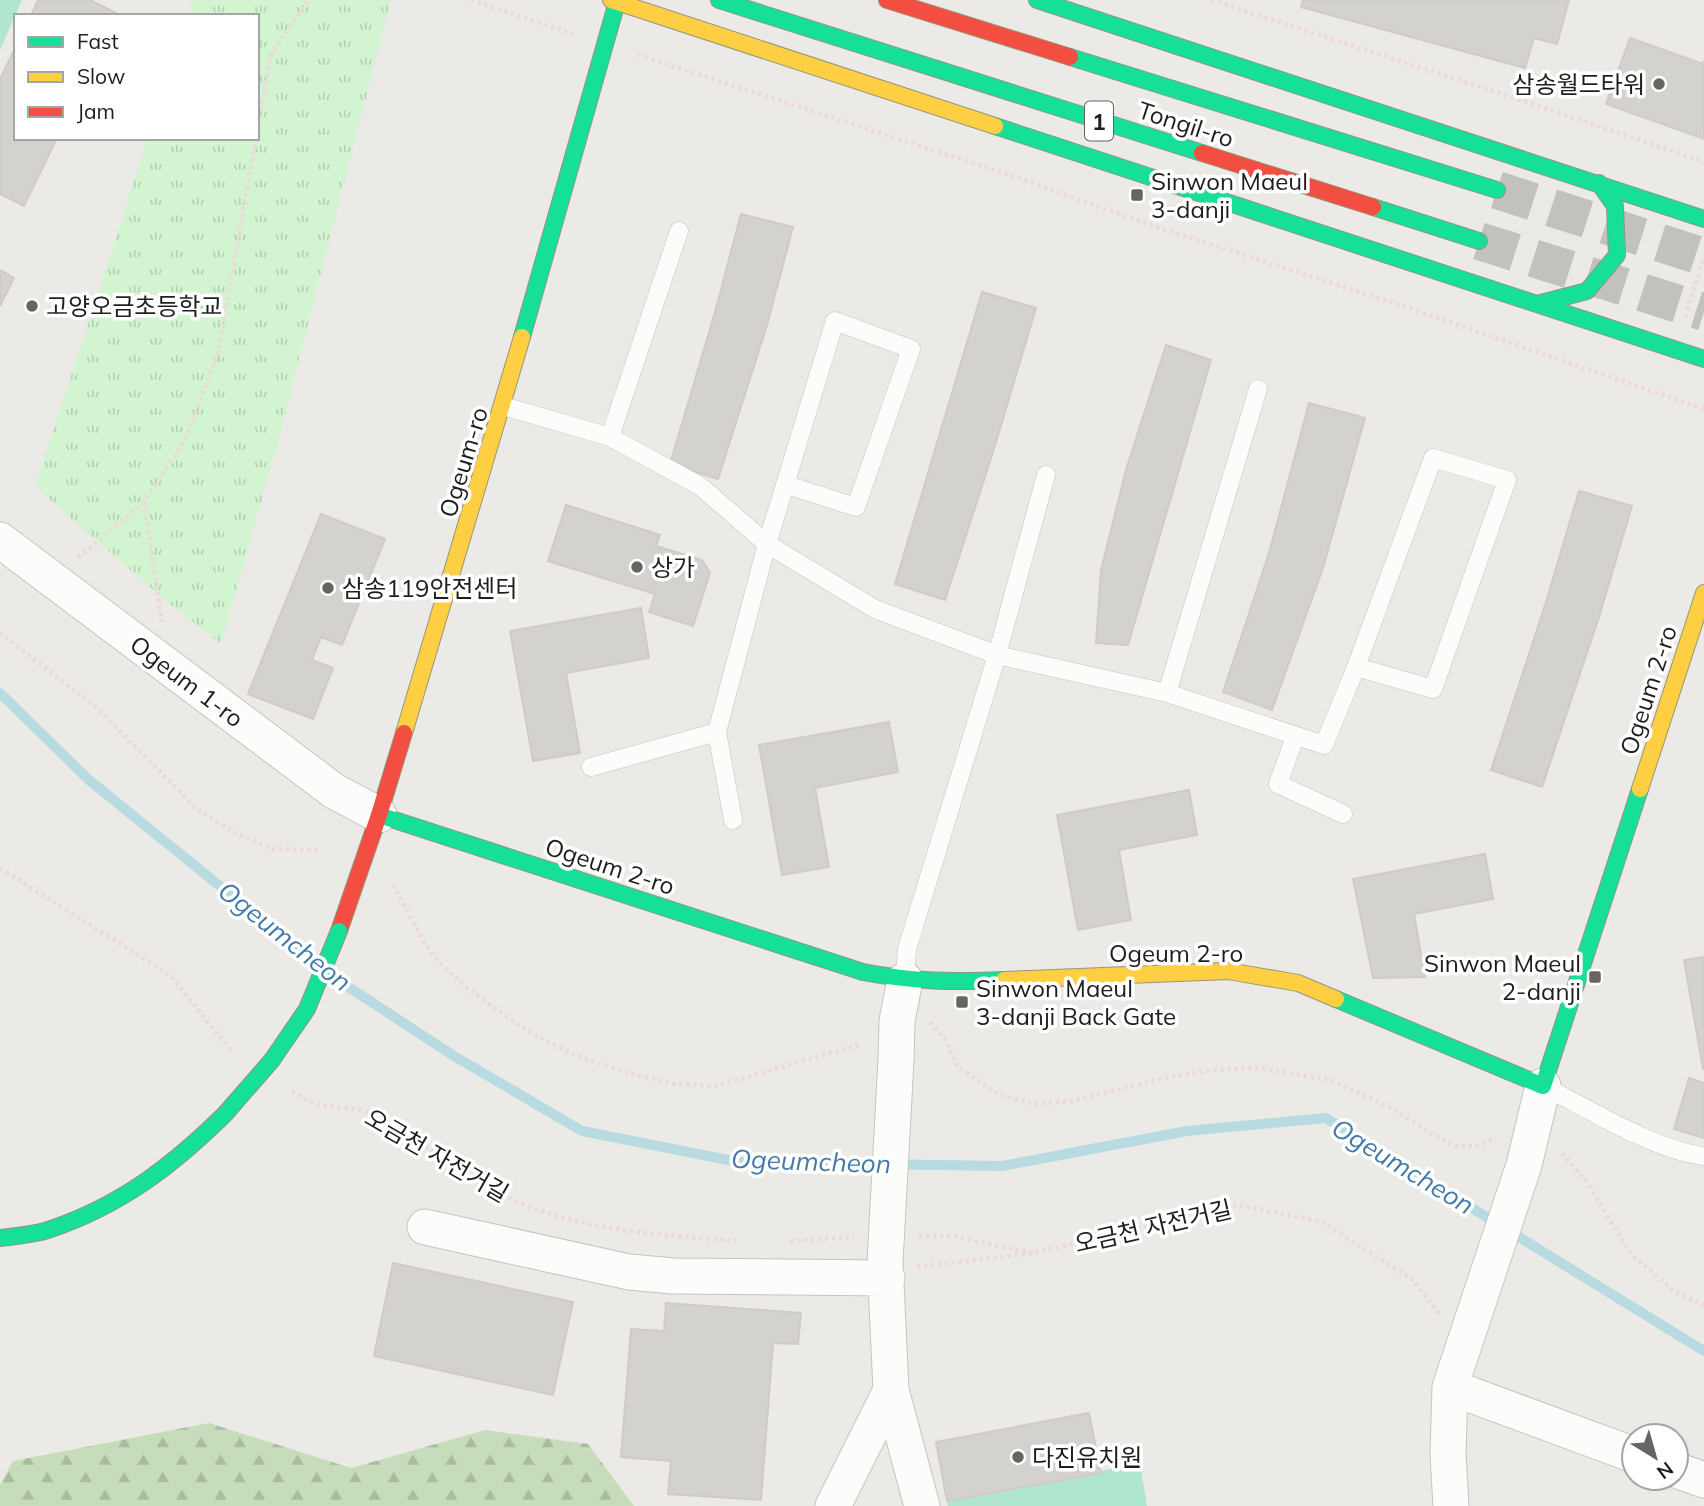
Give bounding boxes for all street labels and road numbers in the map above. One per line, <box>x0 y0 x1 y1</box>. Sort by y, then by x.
street label: Tongil-ro <box>1134 94 1238 154</box>
road number: 1 <box>1085 102 1113 140</box>
street label: Ogeum-ro <box>432 403 494 521</box>
street label: Ogeum 2-ro <box>1613 622 1683 758</box>
street label: Ogeum 1-ro <box>124 629 250 733</box>
street label: Ogeum 2-ro <box>542 831 678 901</box>
street label: Ogeum 2-ro <box>1109 938 1243 968</box>
street label: 오금천 자전거길 <box>360 1102 514 1208</box>
street label: 오금천 자전거길 <box>1071 1193 1235 1259</box>

